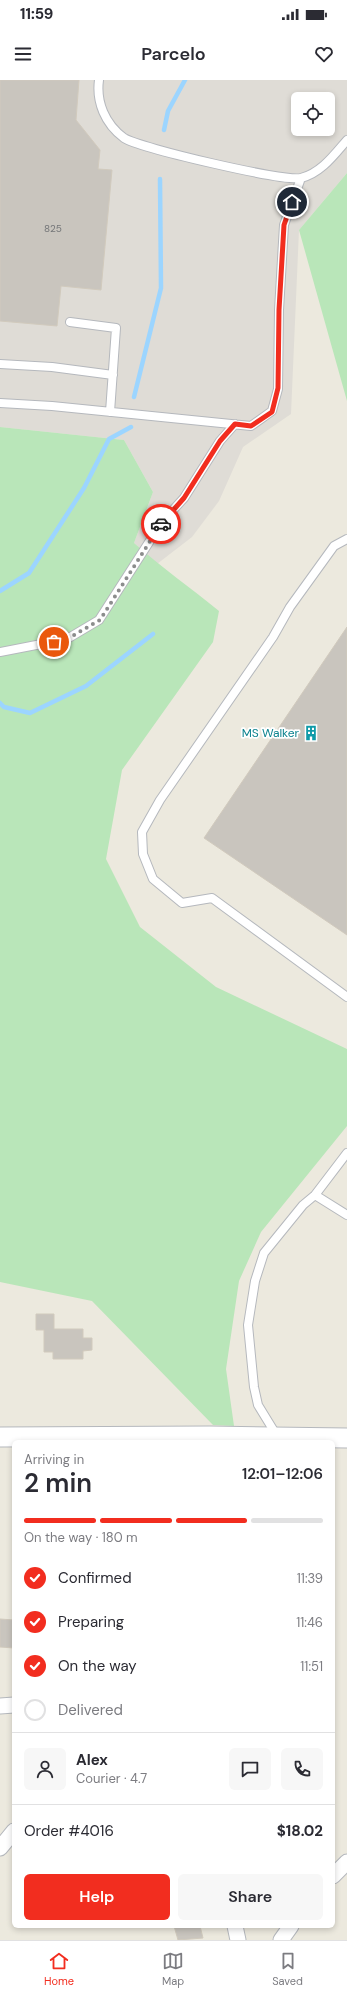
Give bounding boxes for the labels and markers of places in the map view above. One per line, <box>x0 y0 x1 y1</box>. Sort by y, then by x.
pin <box>275 185 309 219</box>
pin <box>37 625 71 659</box>
building icon: MS Walker <box>302 724 320 742</box>
place label: MS Walker <box>242 725 300 741</box>

